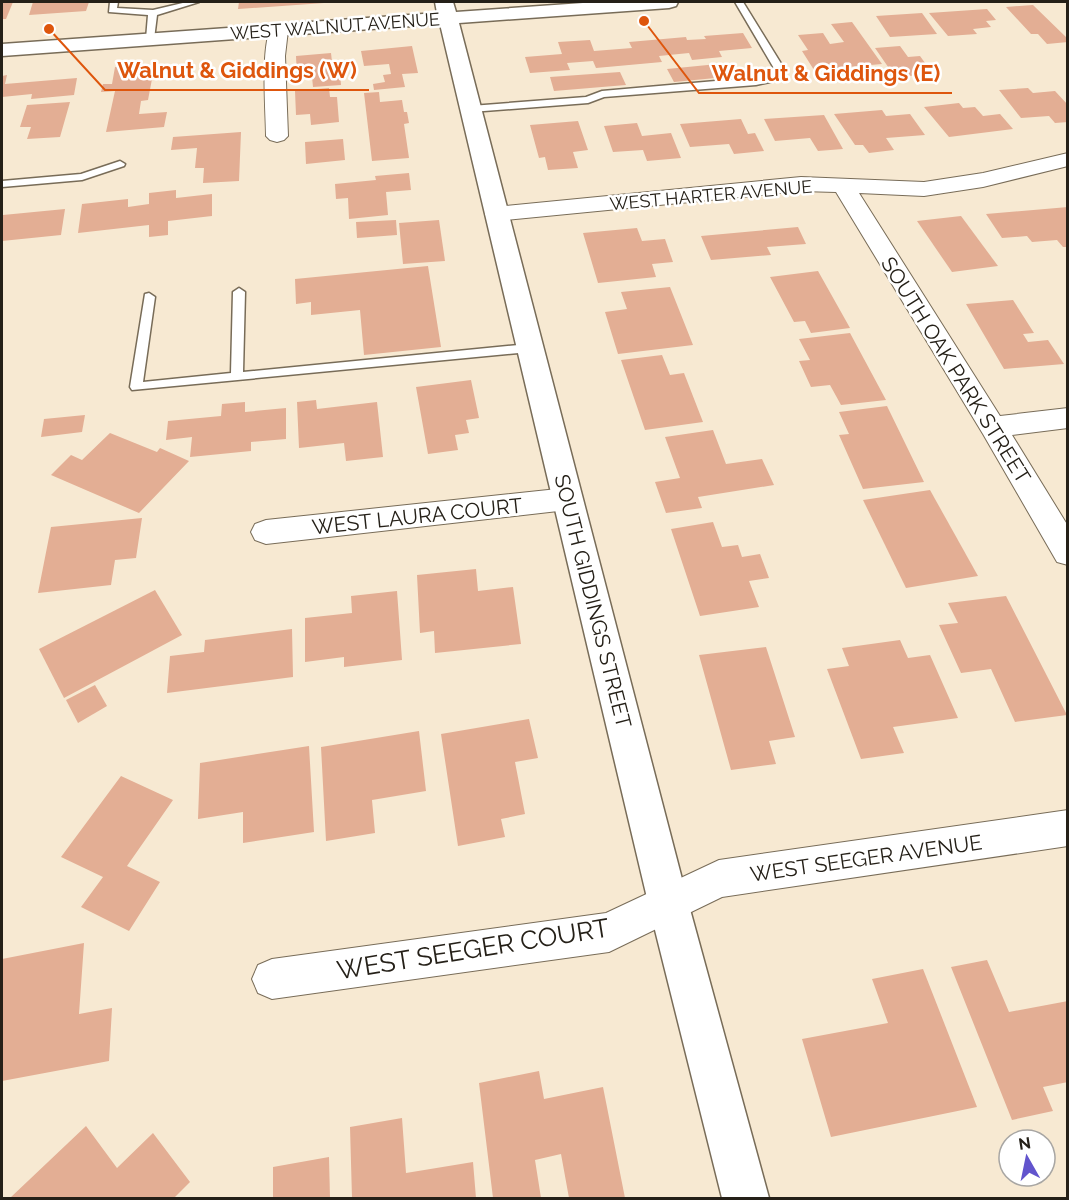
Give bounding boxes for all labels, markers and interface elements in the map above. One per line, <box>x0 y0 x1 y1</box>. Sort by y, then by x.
street label: WEST WALNUT AVENUE <box>229 8 441 44</box>
callout: Walnut & Giddings (W) <box>105 50 369 90</box>
callout: Walnut & Giddings (E) <box>699 53 952 93</box>
text: Walnut & Giddings (W) <box>117 57 357 83</box>
text: Walnut & Giddings (E) <box>712 60 941 86</box>
street label: WEST HARTER AVENUE <box>609 176 813 214</box>
street label: SOUTH OAK PARK STREET <box>876 252 1036 488</box>
street label: SOUTH GIDDINGS STREET <box>549 472 637 731</box>
street label: WEST LAURA COURT <box>311 493 524 539</box>
street label: WEST SEEGER AVENUE <box>748 829 984 887</box>
street label: WEST SEEGER COURT <box>335 913 611 985</box>
north arrow <box>997 1128 1057 1188</box>
text: N <box>1017 1133 1032 1154</box>

